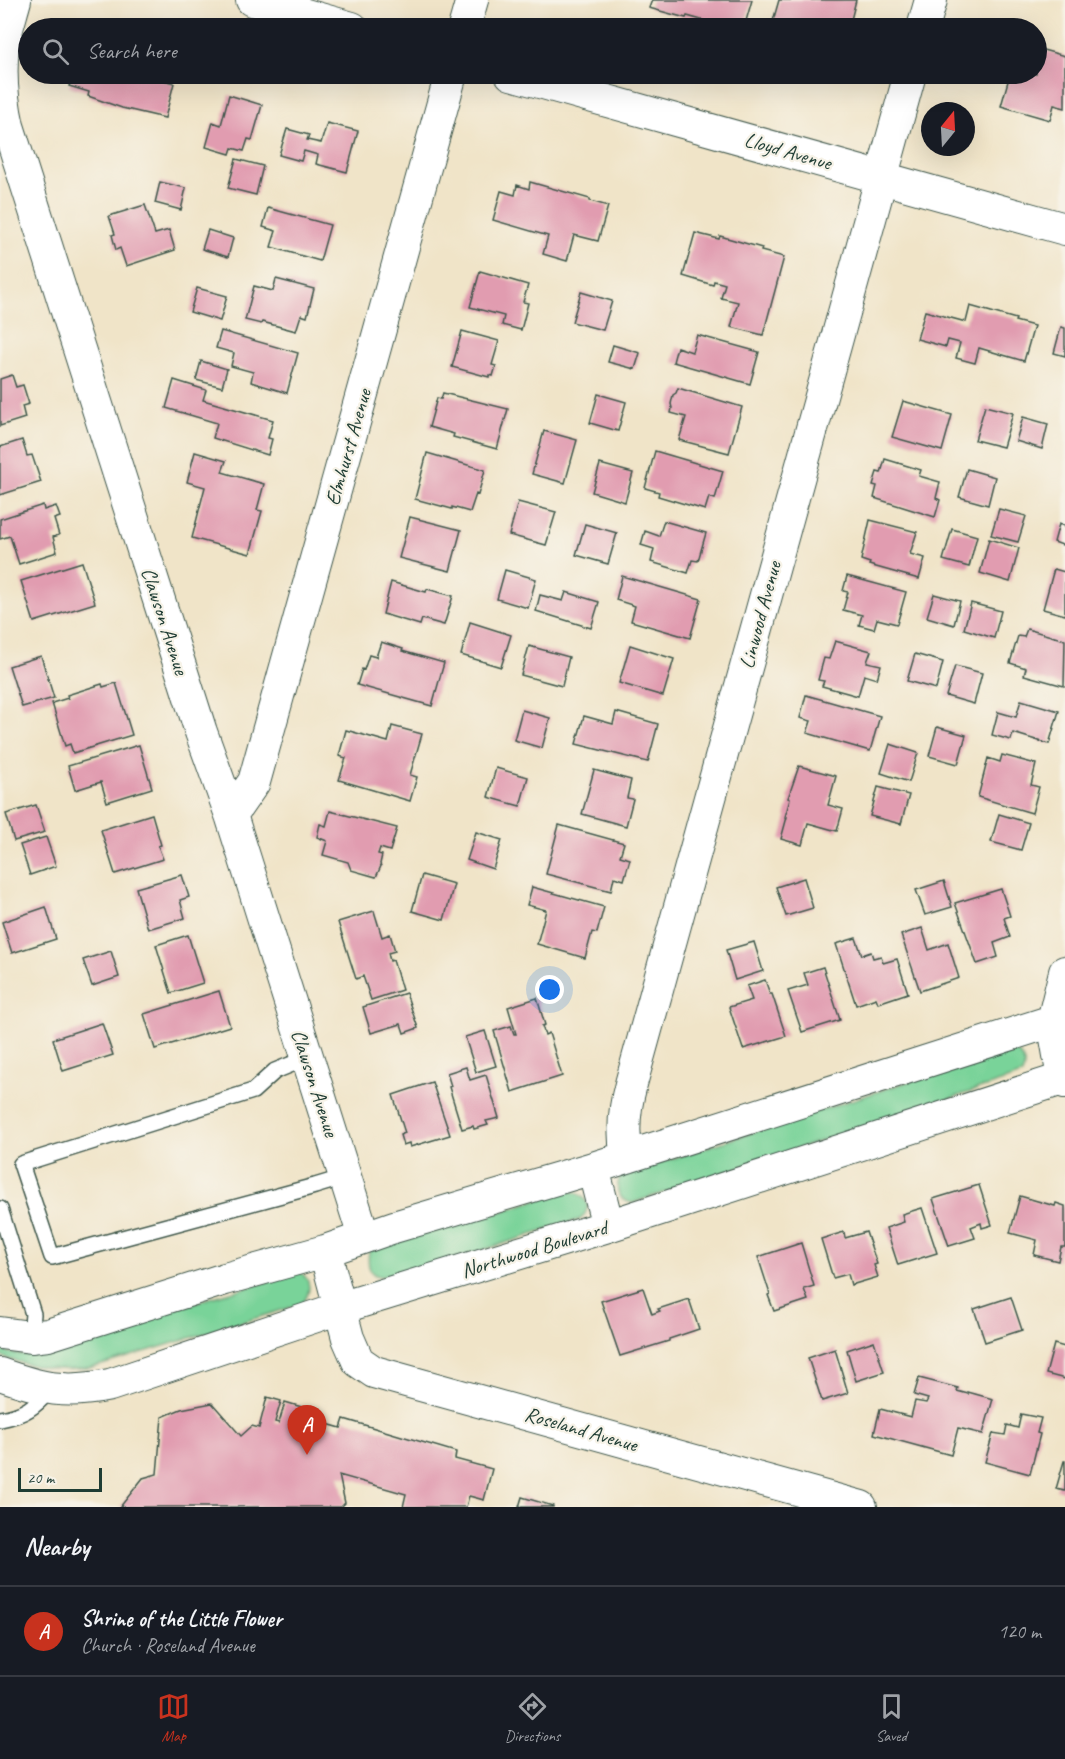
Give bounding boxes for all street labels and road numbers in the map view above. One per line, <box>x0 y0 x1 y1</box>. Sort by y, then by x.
street label: Lloyd Avenue <box>742 126 836 176</box>
street label: Elmhurst Avenue <box>319 385 377 508</box>
street label: Linwood Avenue <box>733 557 787 671</box>
street label: Clawson Avenue <box>135 564 195 679</box>
street label: Clawson Avenue <box>285 1026 345 1141</box>
street label: Northwood Boulevard <box>458 1214 613 1284</box>
street label: Roseland Avenue <box>522 1401 641 1458</box>

